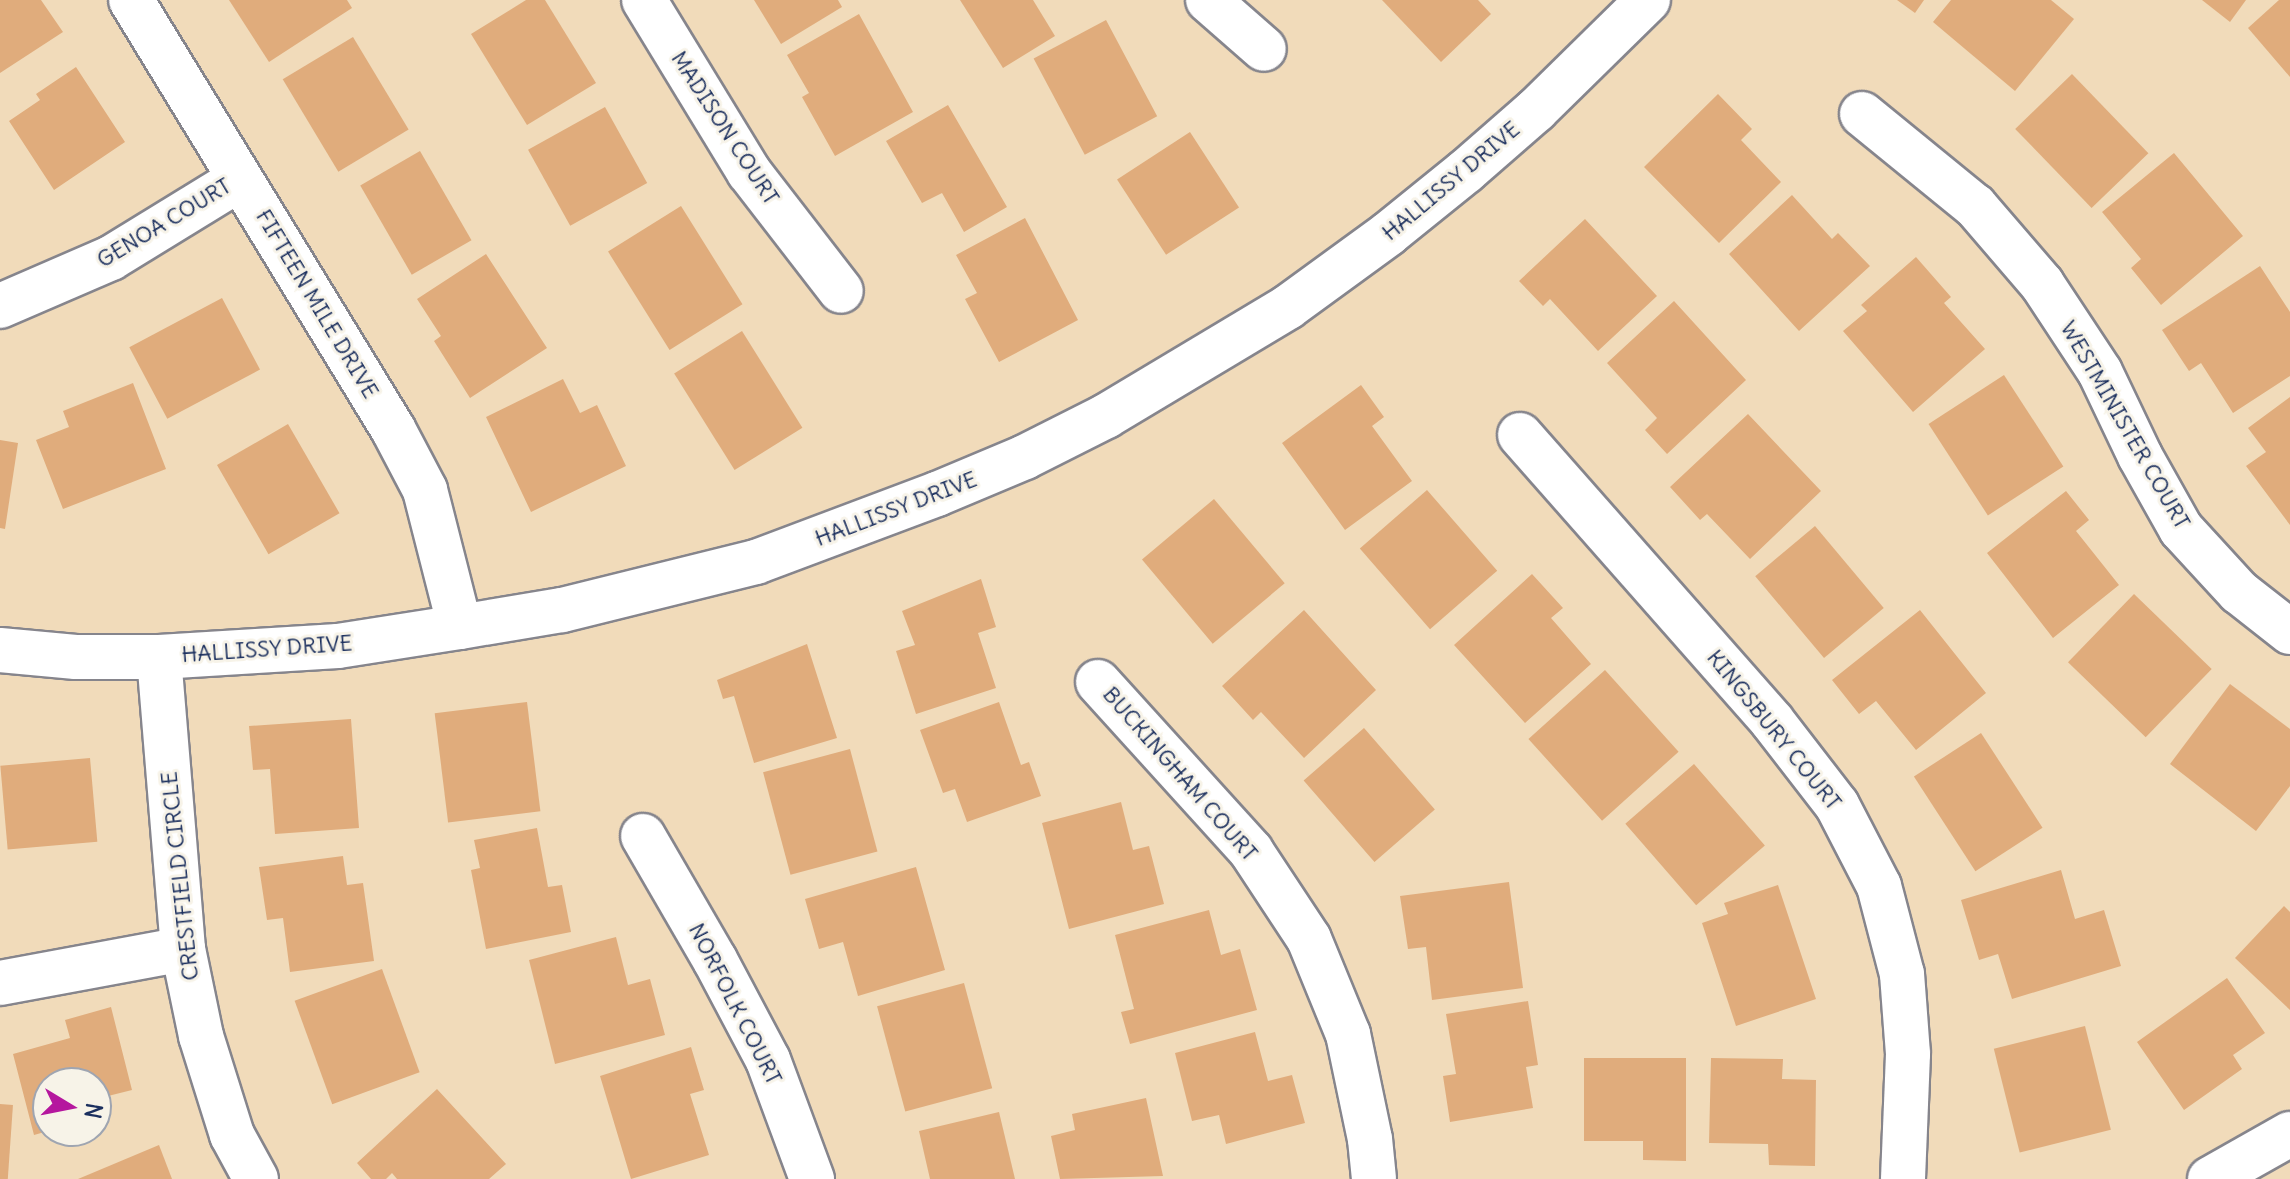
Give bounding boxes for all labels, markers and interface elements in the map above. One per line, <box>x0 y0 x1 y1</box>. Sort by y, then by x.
street label: MADISON COURT <box>666 46 784 210</box>
street label: HALLISSY DRIVE <box>1377 116 1525 246</box>
street label: GENOA COURT <box>92 173 236 273</box>
street label: FIFTEEN MILE DRIVE <box>250 205 384 403</box>
street label: WESTMINISTER COURT <box>2055 316 2195 534</box>
street label: HALLISSY DRIVE <box>811 466 981 552</box>
street label: HALLISSY DRIVE <box>181 630 353 668</box>
street label: KINGSBURY COURT <box>1701 645 1847 815</box>
street label: BUCKINGHAM COURT <box>1097 681 1263 867</box>
street label: CRESTFIELD CIRCLE <box>156 770 204 982</box>
street label: NORFOLK COURT <box>683 919 787 1089</box>
north arrow <box>32 1067 112 1147</box>
text: N <box>79 1101 109 1121</box>

